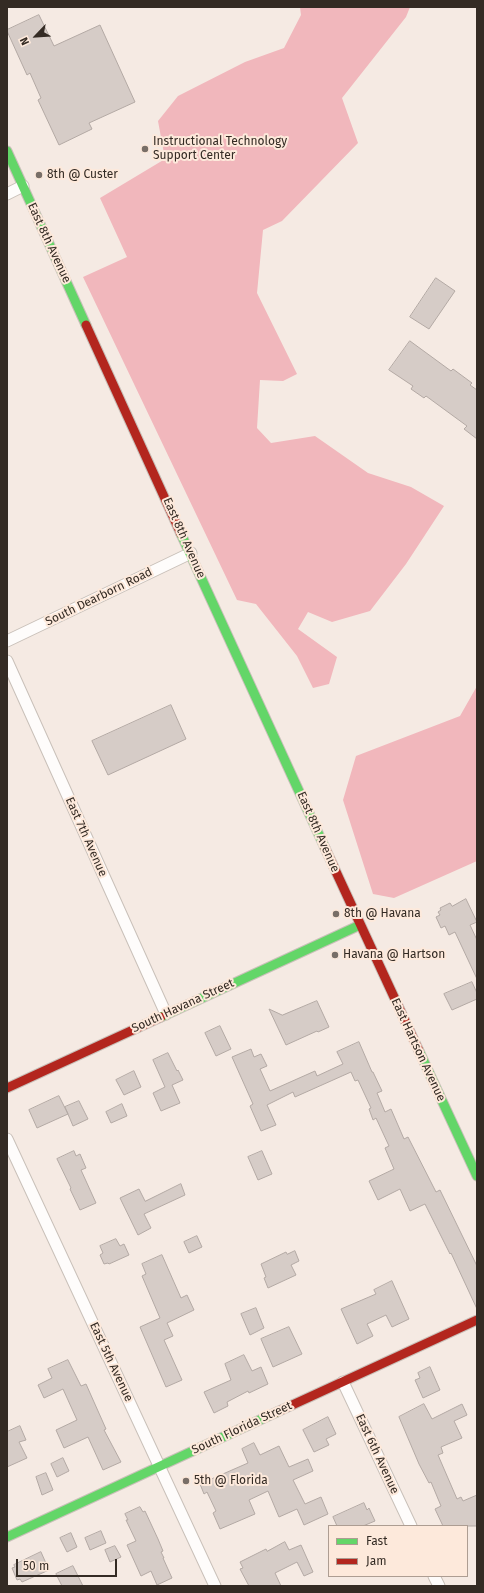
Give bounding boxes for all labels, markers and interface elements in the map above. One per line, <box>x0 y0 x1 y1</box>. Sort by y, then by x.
north arrow <box>16 16 56 56</box>
text: N <box>17 35 32 47</box>
place label: Instructional Technology Support Center <box>153 135 287 163</box>
marker: Instructional Technology Support Center <box>140 144 150 154</box>
place label: 8th @ Custer <box>47 168 118 182</box>
marker: 8th @ Custer <box>34 170 44 180</box>
street label: East 8th Avenue <box>24 201 74 285</box>
street label: East 8th Avenue <box>160 495 208 581</box>
street label: South Dearborn Road <box>43 565 155 629</box>
street label: East 8th Avenue <box>294 789 342 875</box>
street label: East 7th Avenue <box>62 795 110 879</box>
place label: 8th @ Havana <box>344 907 421 921</box>
marker: 8th @ Havana <box>331 909 341 919</box>
place label: Havana @ Hartson <box>343 948 445 962</box>
marker: Havana @ Hartson <box>330 950 340 960</box>
street label: South Havana Street <box>130 976 236 1036</box>
street label: East Hartson Avenue <box>388 996 448 1104</box>
street label: East 5th Avenue <box>86 1320 136 1404</box>
street label: South Florida Street <box>190 1398 294 1458</box>
street label: East 6th Avenue <box>352 1412 402 1496</box>
place label: 5th @ Florida <box>194 1474 268 1488</box>
marker: 5th @ Florida <box>181 1476 191 1486</box>
legend <box>328 1525 468 1577</box>
text: Fast <box>366 1534 388 1548</box>
scale bar <box>18 1551 119 1577</box>
text: Jam <box>366 1554 386 1568</box>
text: 50 m <box>23 1559 49 1573</box>

